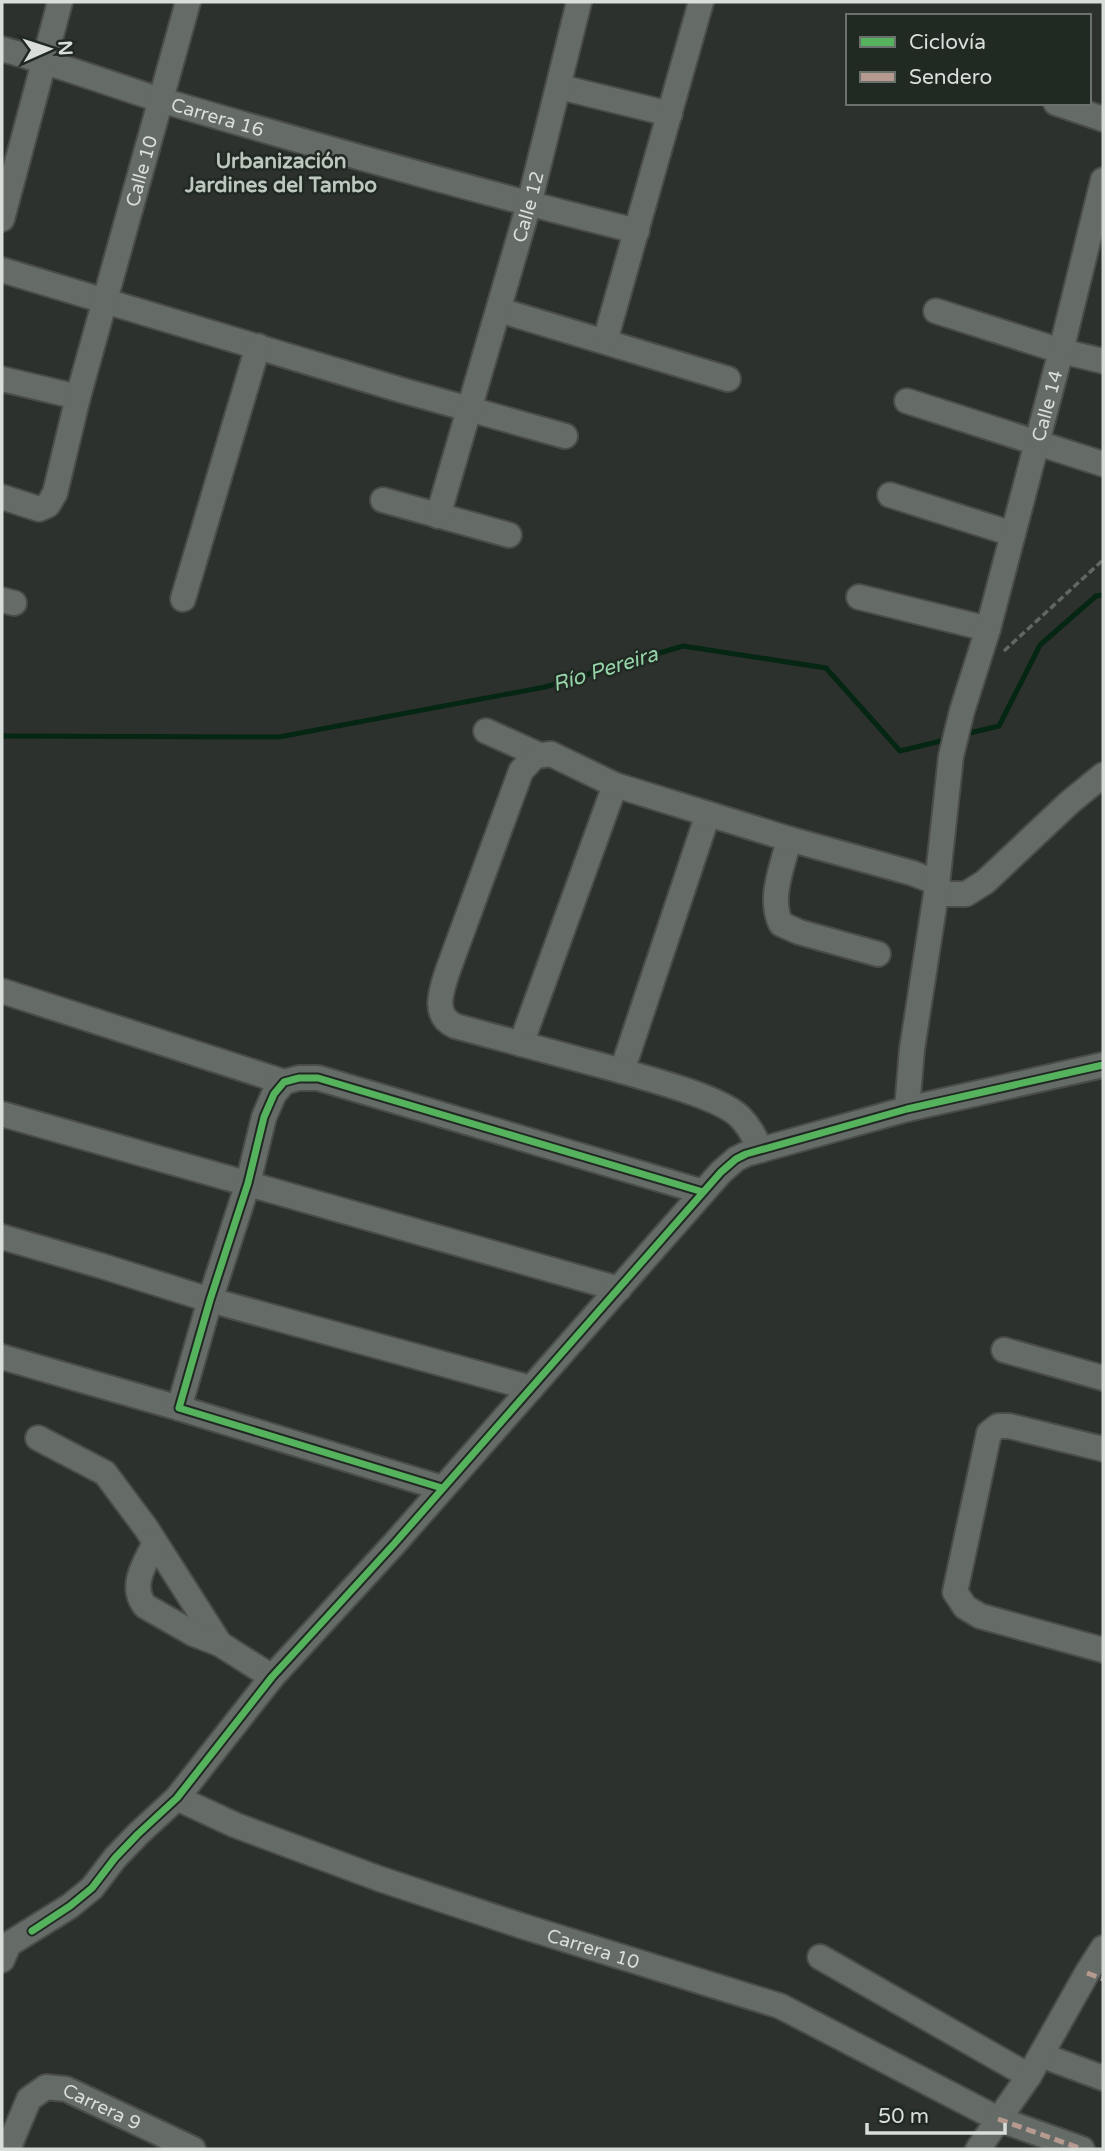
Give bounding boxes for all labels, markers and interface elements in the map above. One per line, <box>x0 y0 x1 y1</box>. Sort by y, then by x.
north arrow <box>14 14 84 84</box>
legend <box>846 14 1091 105</box>
text: Ciclovía <box>909 30 986 55</box>
text: N <box>54 40 76 56</box>
text: Sendero <box>909 65 992 90</box>
street label: Carrera 16 <box>168 94 266 142</box>
street label: Calle 10 <box>122 133 162 209</box>
district label: Urbanización Jardines del Tambo <box>184 149 377 198</box>
street label: Calle 12 <box>508 169 549 245</box>
street label: Calle 14 <box>1028 368 1068 444</box>
water label: Río Pereira <box>549 641 662 697</box>
street label: Carrera 10 <box>544 1924 642 1974</box>
street label: Carrera 9 <box>59 2079 144 2135</box>
scale bar <box>867 2092 1005 2136</box>
text: 50 m <box>878 2104 929 2129</box>

